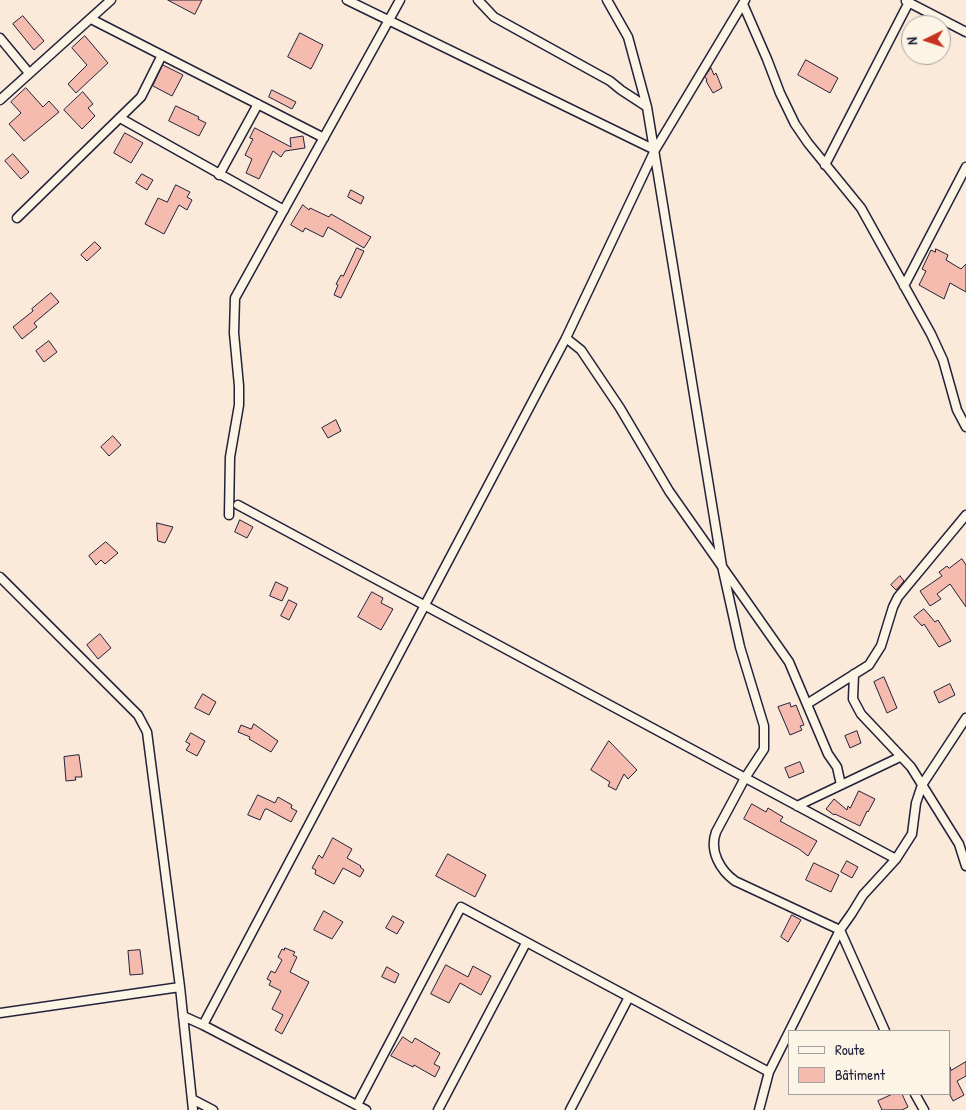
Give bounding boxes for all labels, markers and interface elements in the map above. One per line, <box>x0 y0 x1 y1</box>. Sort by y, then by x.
north arrow <box>901 15 951 65</box>
text: N <box>902 37 921 45</box>
legend <box>788 1030 951 1095</box>
text: Route <box>835 1039 865 1060</box>
text: Bâtiment <box>835 1064 885 1085</box>

